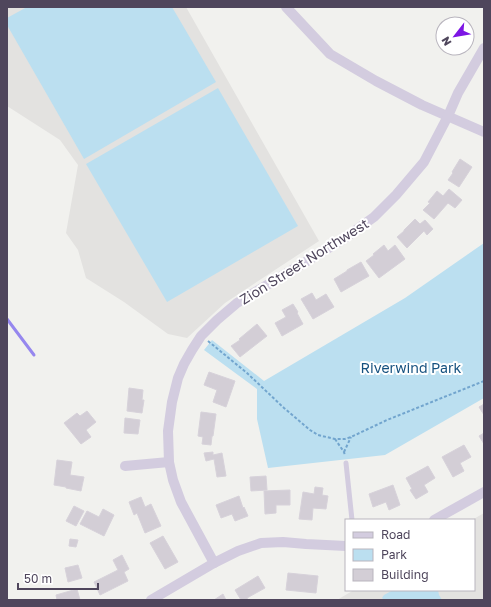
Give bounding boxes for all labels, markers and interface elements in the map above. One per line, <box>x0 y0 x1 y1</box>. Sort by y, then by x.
north arrow <box>435 16 475 56</box>
text: N <box>438 34 454 48</box>
street label: Zion Street Northwest <box>236 214 372 308</box>
park label: Riverwind Park <box>361 359 461 376</box>
legend <box>345 519 475 591</box>
text: Road <box>381 527 410 542</box>
text: Park <box>381 547 407 562</box>
scale bar <box>18 565 98 591</box>
text: Building <box>381 567 429 582</box>
text: 50 m <box>24 571 52 586</box>

